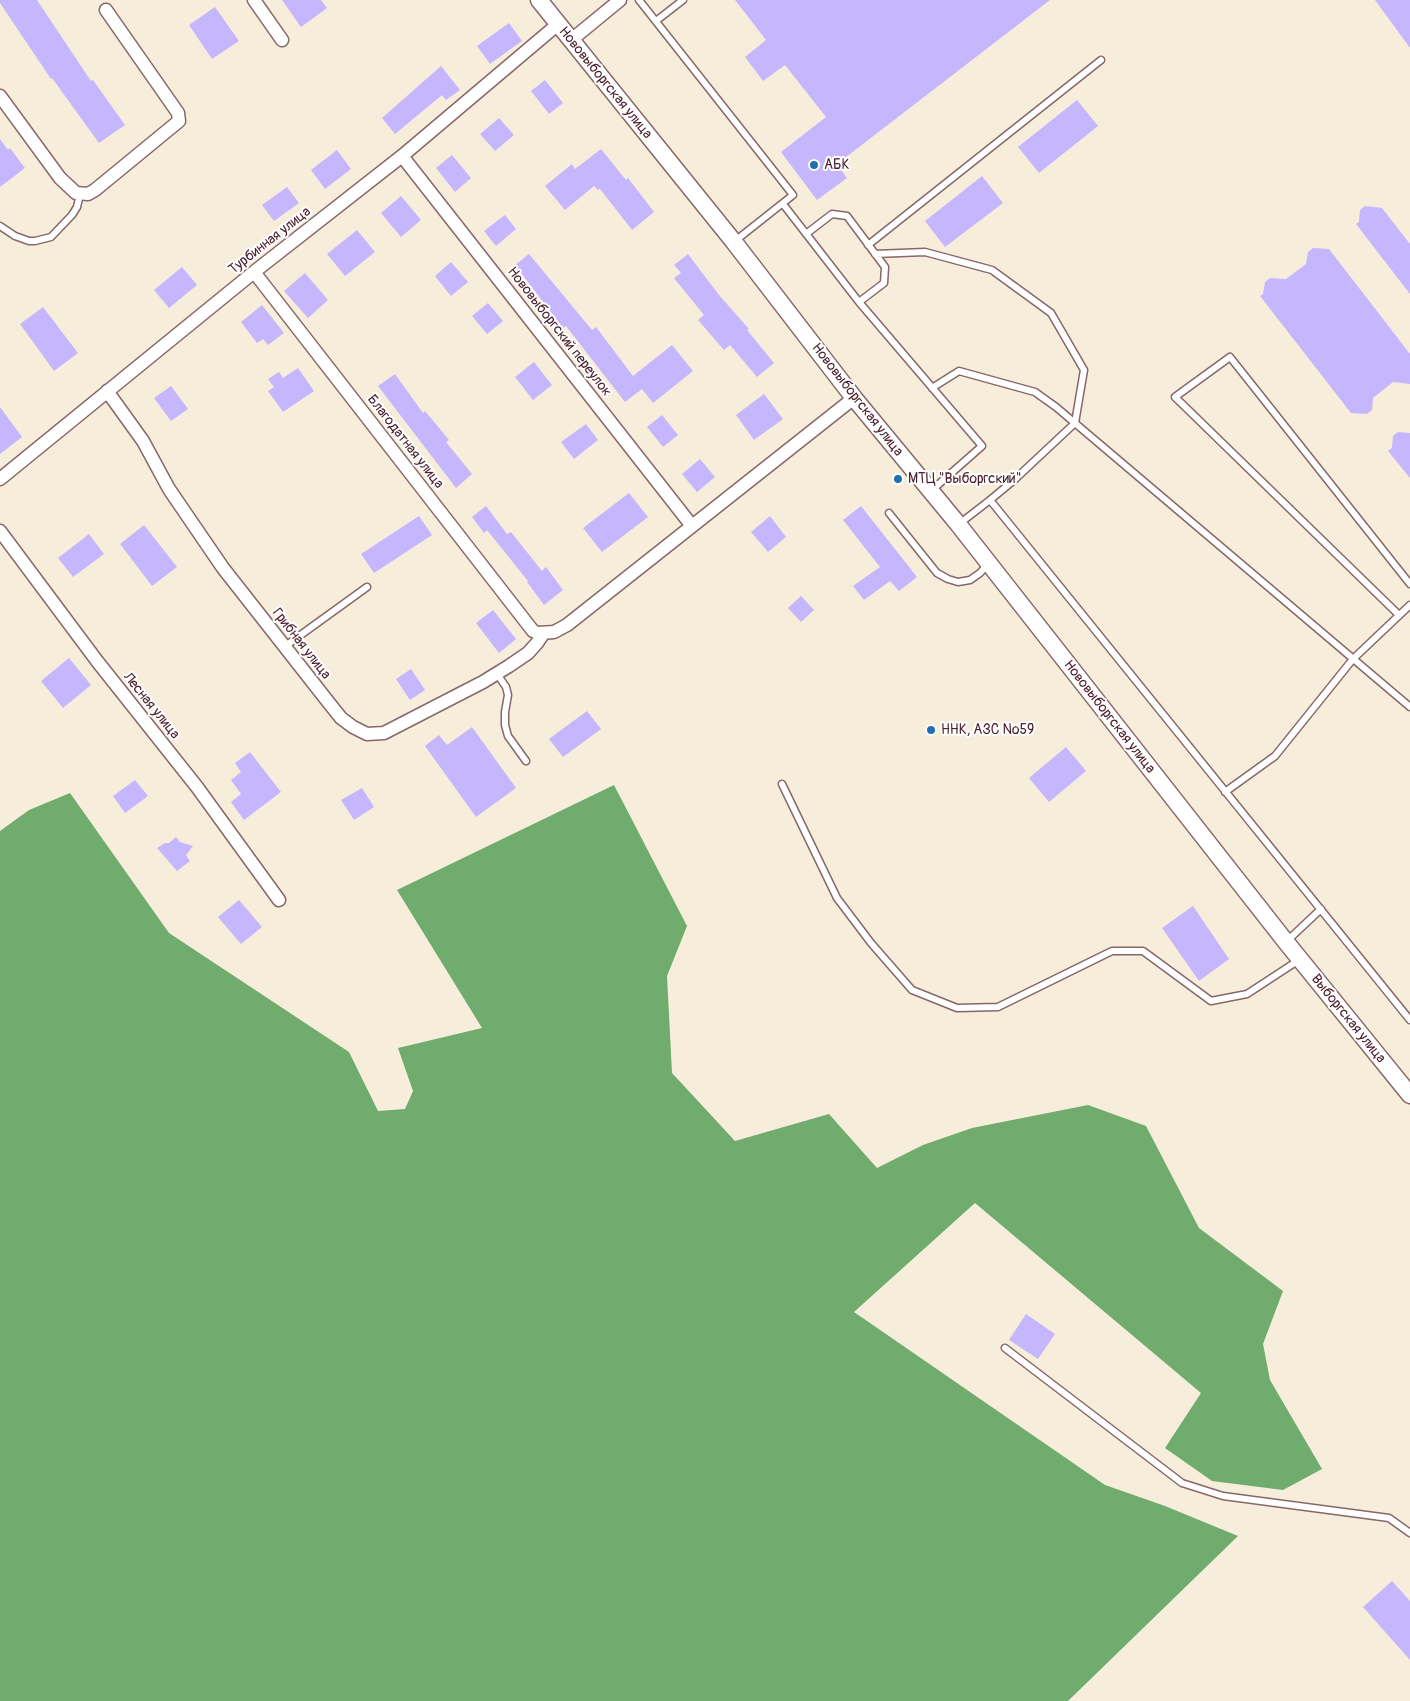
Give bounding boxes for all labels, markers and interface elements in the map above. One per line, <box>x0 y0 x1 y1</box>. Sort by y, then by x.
street label: Нововыборгская улица <box>555 24 655 142</box>
place label: АБК <box>824 157 850 173</box>
marker: АБК <box>808 159 820 171</box>
street label: Турбинная улица <box>226 204 314 278</box>
street label: Нововыборгский переулок <box>503 264 615 400</box>
street label: Нововыборгская улица <box>808 340 906 460</box>
street label: Благодатная улица <box>363 392 447 492</box>
place label: МТЦ "Выборгский" <box>908 471 1021 487</box>
marker: МТЦ "Выборгский" <box>892 473 904 485</box>
street label: Грибная улица <box>268 605 334 683</box>
street label: Нововыборгская улица <box>1060 657 1158 777</box>
street label: Лесная улица <box>119 669 183 743</box>
place label: ННК, АЗС №59 <box>941 722 1034 738</box>
marker: ННК, АЗС №59 <box>925 724 937 736</box>
street label: Выборгская улица <box>1307 971 1389 1067</box>

